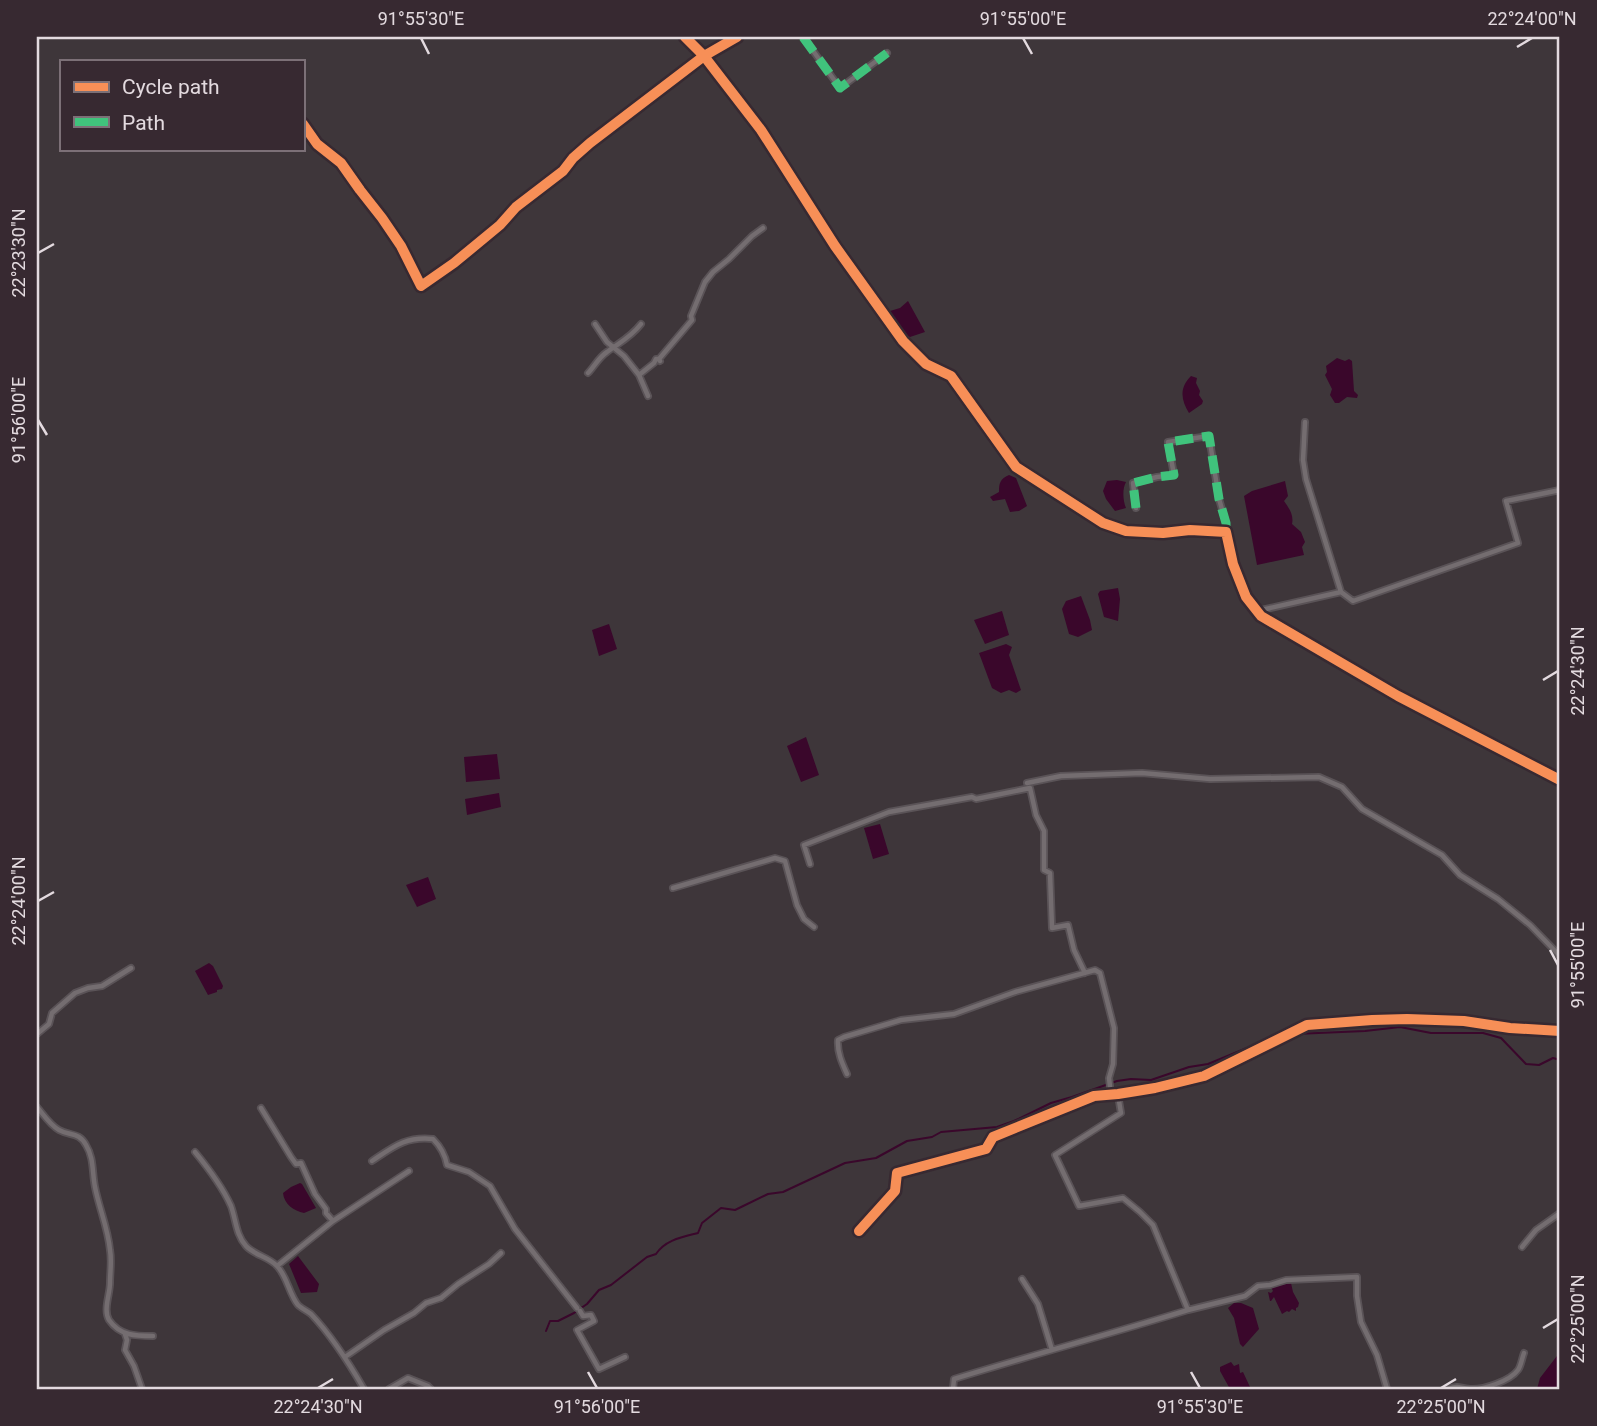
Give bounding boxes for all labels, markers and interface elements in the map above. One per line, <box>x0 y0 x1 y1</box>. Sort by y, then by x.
text: 91°55'30"E <box>378 8 464 29</box>
text: 91°55'00"E <box>980 8 1066 29</box>
text: 22°24'00"N <box>1487 8 1577 29</box>
legend <box>60 60 304 150</box>
text: Cycle path <box>122 75 220 99</box>
text: Path <box>122 111 165 135</box>
text: 22°23'30"N <box>8 208 29 298</box>
text: 91°56'00"E <box>8 377 29 463</box>
text: 22°24'30"N <box>1567 626 1588 716</box>
text: 22°24'00"N <box>8 856 29 946</box>
text: 91°55'00"E <box>1567 922 1588 1008</box>
text: 22°25'00"N <box>1567 1274 1588 1364</box>
text: 22°24'30"N <box>273 1396 363 1417</box>
text: 91°56'00"E <box>554 1396 640 1417</box>
text: 91°55'30"E <box>1157 1396 1243 1417</box>
text: 22°25'00"N <box>1396 1396 1486 1417</box>

